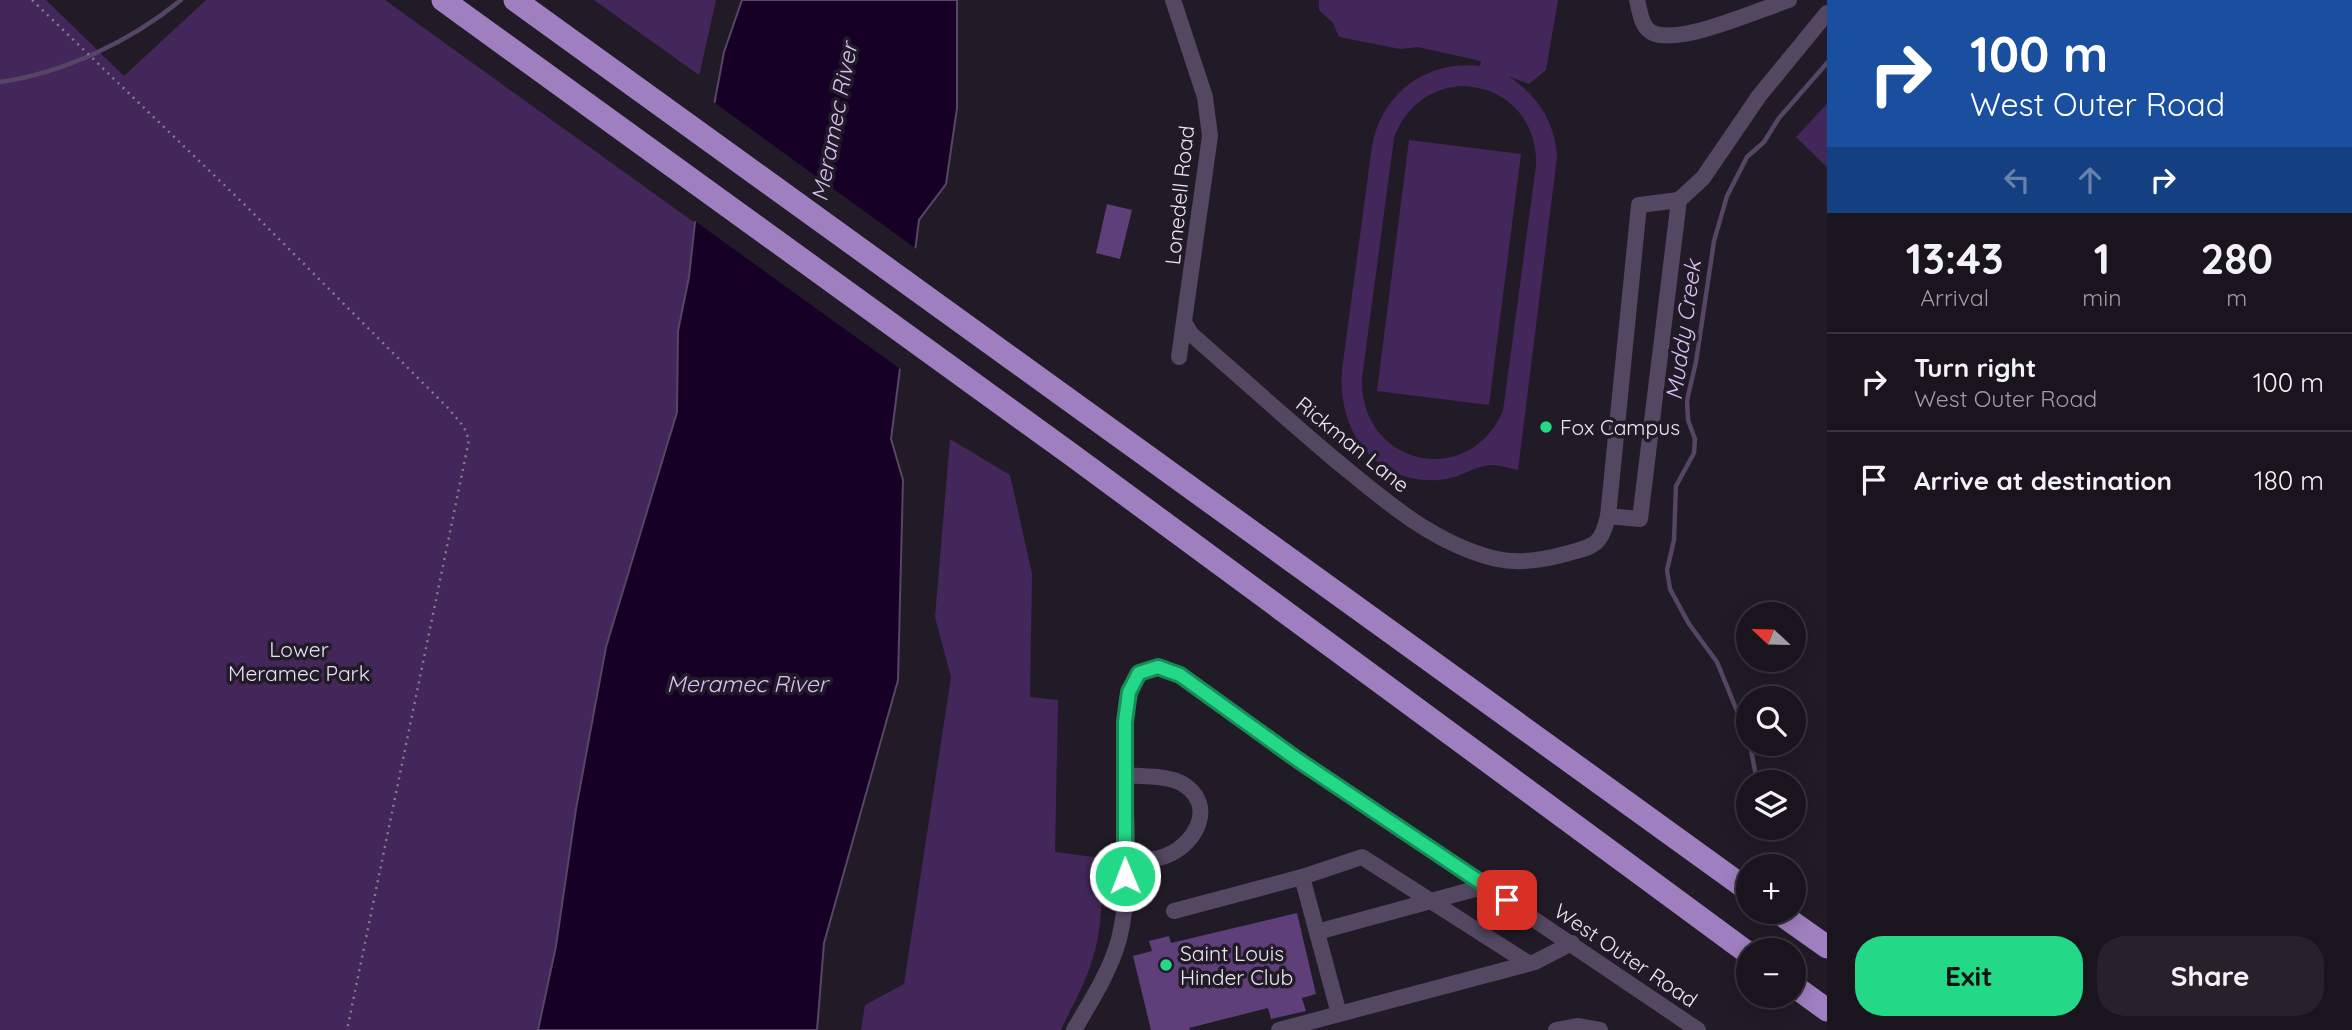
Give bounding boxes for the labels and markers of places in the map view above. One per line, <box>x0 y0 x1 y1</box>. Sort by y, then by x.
place label: Fox Campus <box>1560 414 1680 440</box>
marker: Fox Campus <box>1538 419 1554 435</box>
pin <box>1477 870 1537 930</box>
place label: Saint Louis Hinder Club <box>1180 940 1293 990</box>
marker: Saint Louis Hinder Club <box>1158 957 1174 973</box>

